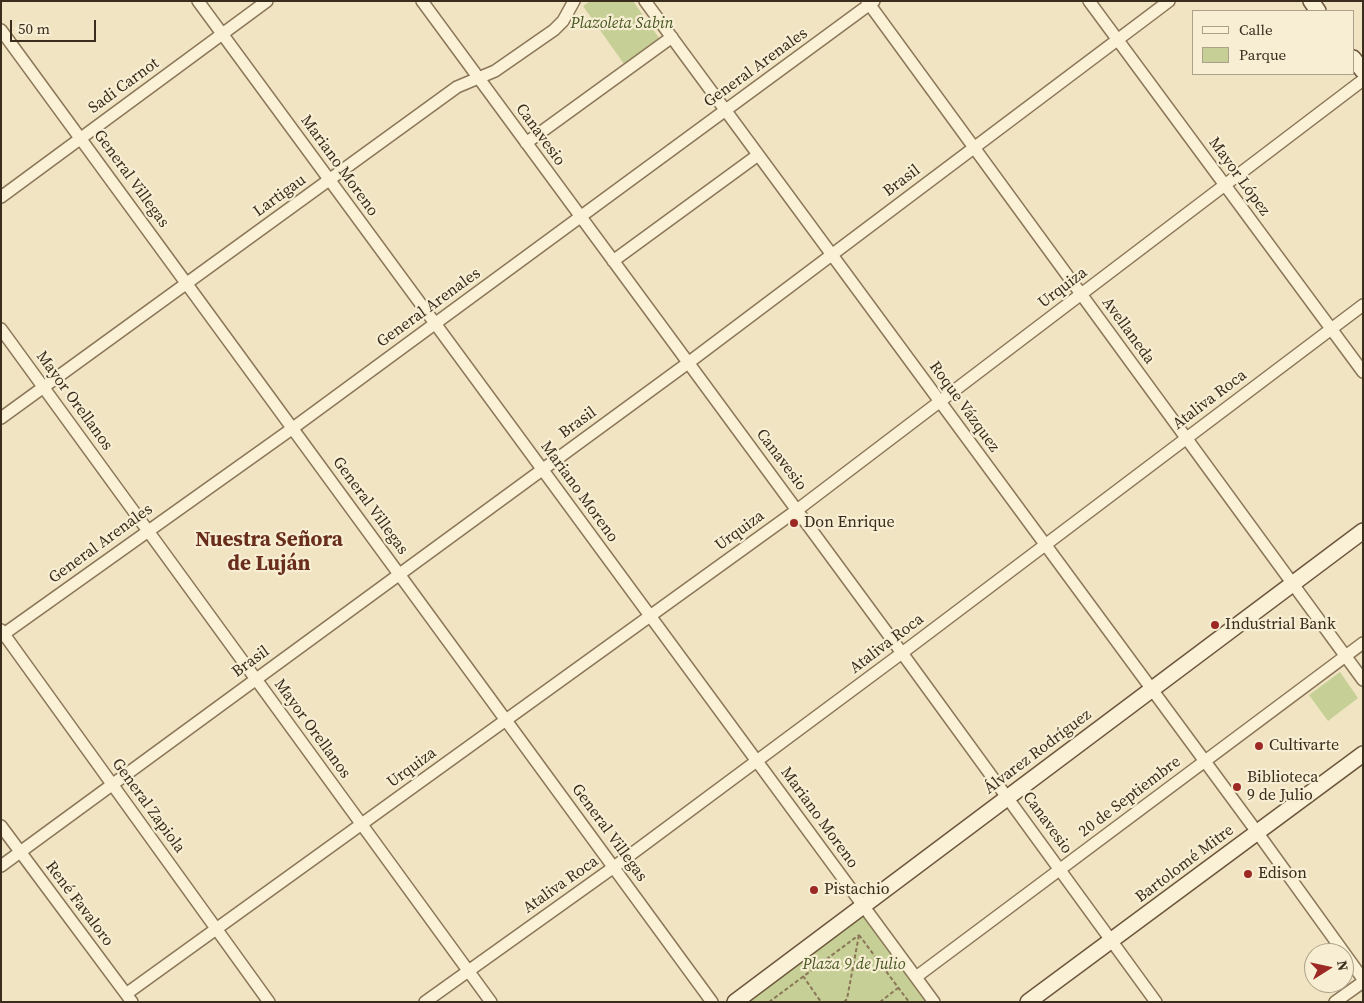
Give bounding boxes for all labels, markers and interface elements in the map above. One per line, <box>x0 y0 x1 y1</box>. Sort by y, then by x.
scale bar <box>12 10 99 42</box>
legend <box>1192 10 1354 75</box>
park label: Plazoleta Sabin <box>570 14 674 34</box>
text: 50 m <box>18 18 50 39</box>
text: Calle <box>1239 19 1273 40</box>
street label: General Arenales <box>700 24 812 112</box>
text: Parque <box>1239 44 1286 65</box>
street label: Sadi Carnot <box>85 54 163 118</box>
street label: Canavesio <box>511 100 569 170</box>
street label: Mariano Moreno <box>296 112 382 220</box>
street label: General Villegas <box>89 126 173 232</box>
street label: Mayor López <box>1204 134 1274 220</box>
street label: Brasil <box>880 161 924 201</box>
street label: Lartigau <box>250 171 310 221</box>
street label: Urquiza <box>1035 263 1091 313</box>
street label: General Arenales <box>373 264 485 352</box>
street label: Avellaneda <box>1097 294 1159 368</box>
street label: Mayor Orellanos <box>32 348 116 454</box>
street label: Roque Vázquez <box>925 358 1003 456</box>
street label: Ataliva Roca <box>1169 366 1251 434</box>
street label: Brasil <box>556 403 600 443</box>
street label: Canavesio <box>752 425 810 495</box>
street label: Mariano Moreno <box>536 438 622 546</box>
street label: General Villegas <box>328 453 412 559</box>
street label: General Arenales <box>45 500 157 588</box>
street label: Urquiza <box>712 507 768 555</box>
place label: Don Enrique <box>804 513 895 533</box>
marker: Don Enrique <box>788 517 800 529</box>
district label: Nuestra Señora de Luján <box>195 528 343 578</box>
street label: Ataliva Roca <box>846 610 928 678</box>
place label: Industrial Bank <box>1225 615 1336 635</box>
marker: Industrial Bank <box>1209 619 1221 631</box>
street label: Brasil <box>229 642 273 682</box>
street label: Mayor Orellanos <box>270 676 354 782</box>
street label: Álvarez Rodríguez <box>981 705 1095 799</box>
place label: Cultivarte <box>1269 736 1339 756</box>
marker: Cultivarte <box>1253 740 1265 752</box>
street label: Urquiza <box>384 744 440 792</box>
street label: 20 de Septiembre <box>1075 752 1185 842</box>
street label: General Zapiola <box>107 755 189 857</box>
street label: Mariano Moreno <box>776 764 862 872</box>
place label: Biblioteca 9 de Julio <box>1247 768 1318 806</box>
street label: General Villegas <box>567 780 651 886</box>
marker: Biblioteca 9 de Julio <box>1231 781 1243 793</box>
street label: Canavesio <box>1018 788 1076 858</box>
street label: Bartolomé Mitre <box>1132 821 1238 907</box>
street label: Ataliva Roca <box>520 852 602 918</box>
street label: René Favaloro <box>41 858 117 950</box>
place label: Edison <box>1258 864 1307 884</box>
marker: Edison <box>1242 868 1254 880</box>
place label: Pistachio <box>824 880 889 900</box>
marker: Pistachio <box>808 884 820 896</box>
north arrow <box>1304 943 1354 993</box>
park label: Plaza 9 de Julio <box>803 955 905 975</box>
text: N <box>1332 959 1354 972</box>

